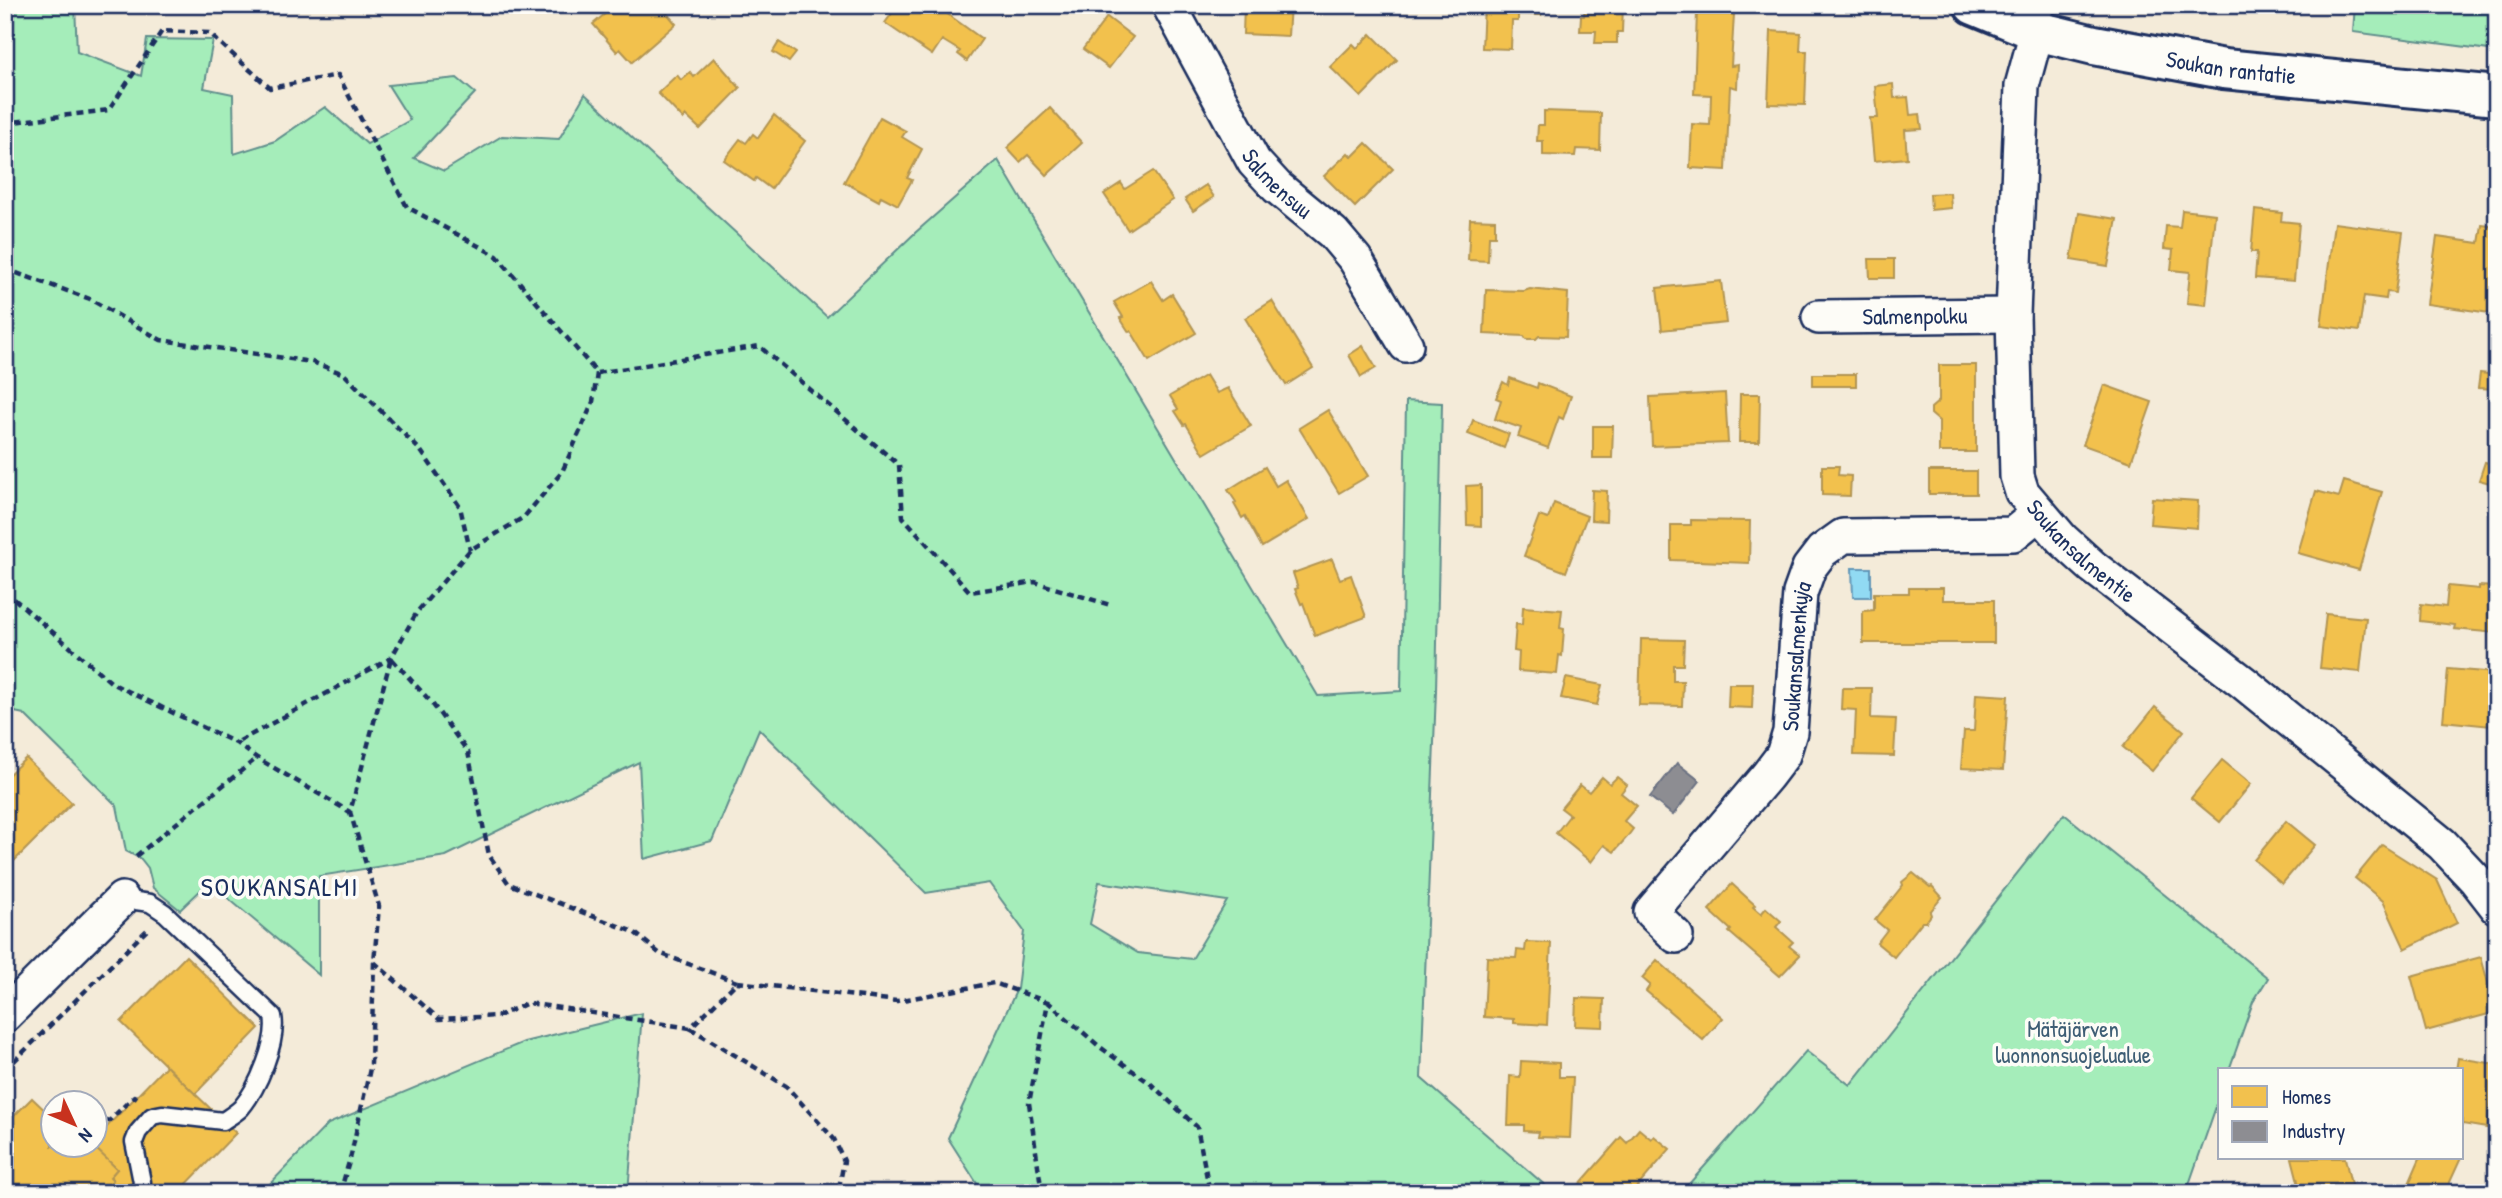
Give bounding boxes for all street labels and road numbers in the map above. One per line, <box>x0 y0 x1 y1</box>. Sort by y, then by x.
street label: Soukan rantatie <box>2164 43 2298 91</box>
street label: Salmensuu <box>1235 143 1319 225</box>
street label: Salmenpolku <box>1862 299 1968 332</box>
street label: Soukansalmentie <box>2020 492 2143 610</box>
street label: Soukansalmenkuja <box>1774 576 1818 732</box>

